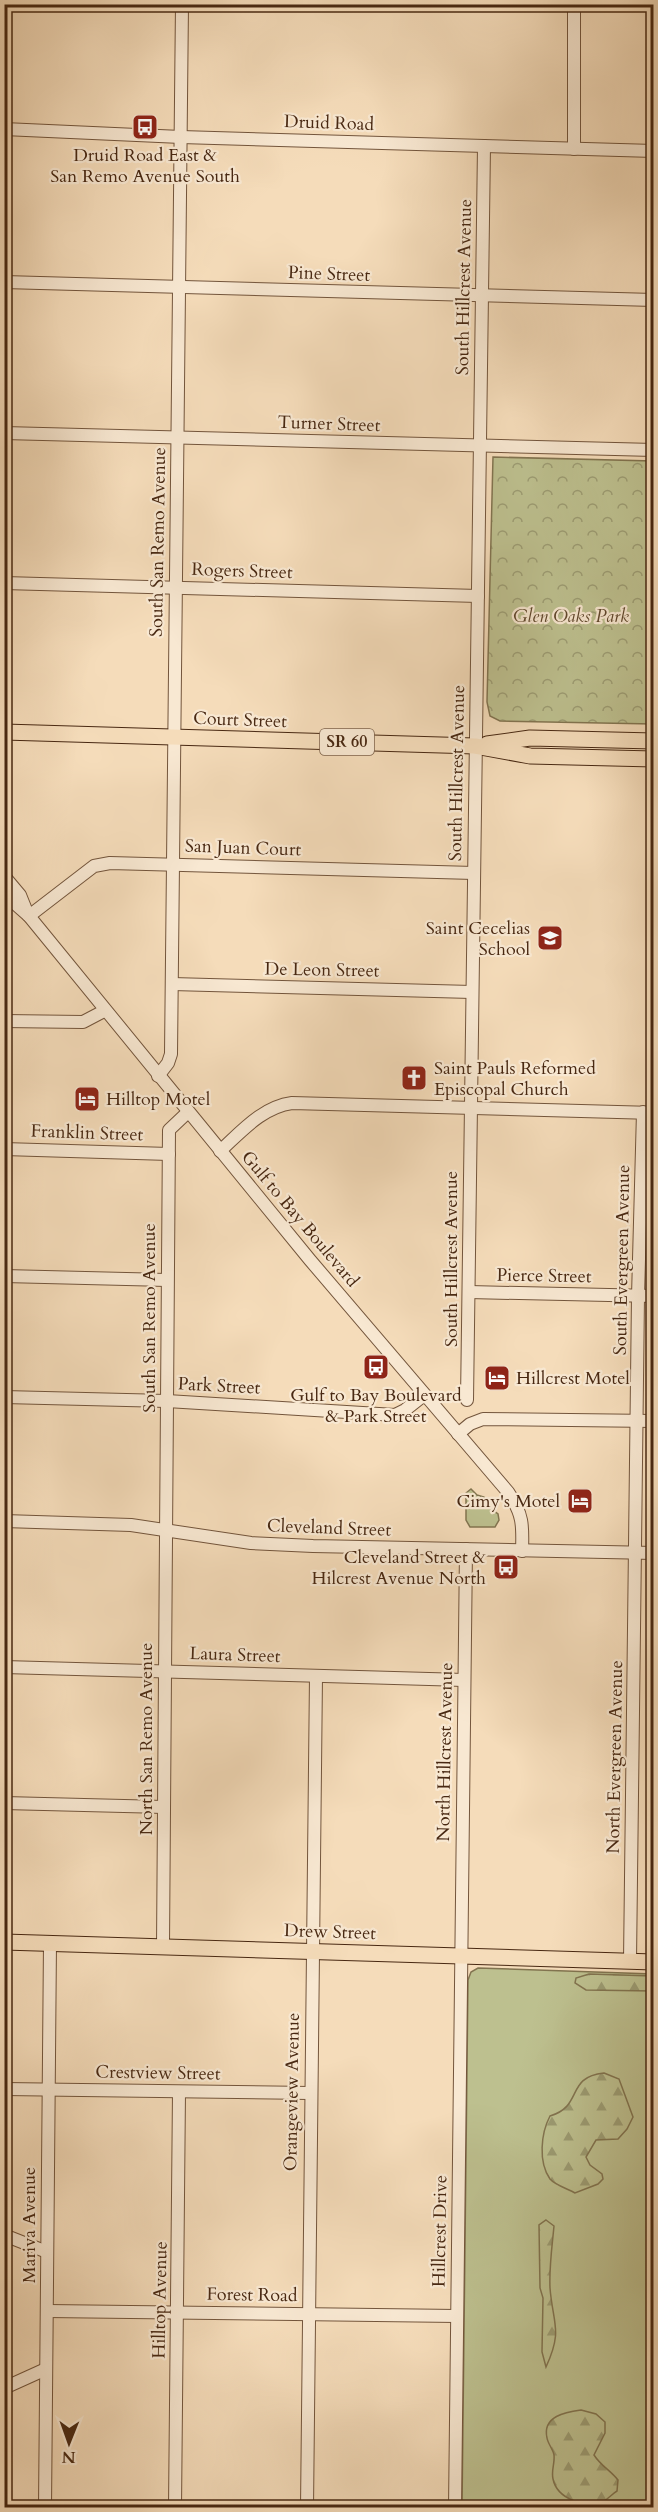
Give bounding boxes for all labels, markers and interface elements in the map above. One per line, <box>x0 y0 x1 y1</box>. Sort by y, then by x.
street label: Druid Road <box>284 109 375 137</box>
bus stop icon: Druid Road East & San Remo Avenue South <box>130 112 160 142</box>
place label: Druid Road East & San Remo Avenue South <box>50 143 240 189</box>
street label: South Hillcrest Avenue <box>450 199 478 375</box>
street label: Pine Street <box>287 260 371 288</box>
street label: Turner Street <box>277 410 381 438</box>
street label: South San Remo Avenue <box>144 447 172 637</box>
street label: Rogers Street <box>191 557 293 585</box>
park label: Glen Oaks Park <box>513 604 629 629</box>
street label: South Hillcrest Avenue <box>443 685 471 861</box>
street label: Court Street <box>193 706 288 734</box>
road number: SR 60 <box>320 729 374 755</box>
street label: San Juan Court <box>184 833 302 863</box>
place label: Saint Cecelias School <box>426 916 530 962</box>
school or university icon: Saint Cecelias School <box>535 923 565 953</box>
street label: De Leon Street <box>264 957 380 984</box>
place label: Saint Pauls Reformed Episcopal Church <box>434 1056 596 1102</box>
church icon: Saint Pauls Reformed Episcopal Church <box>399 1063 429 1093</box>
hotel icon: Hilltop Motel <box>72 1084 102 1114</box>
place label: Hilltop Motel <box>106 1087 211 1112</box>
street label: Franklin Street <box>30 1119 144 1147</box>
street label: Gulf to Bay Boulevard <box>235 1145 365 1293</box>
street label: South Evergreen Avenue <box>608 1165 636 1355</box>
street label: South Hillcrest Avenue <box>439 1171 464 1347</box>
street label: South San Remo Avenue <box>137 1223 162 1413</box>
street label: Pierce Street <box>496 1263 592 1289</box>
bus stop icon: Gulf to Bay Boulevard & Park Street <box>361 1352 391 1382</box>
hotel icon: Hillcrest Motel <box>482 1363 512 1393</box>
place label: Hillcrest Motel <box>516 1366 630 1391</box>
street label: Park Street <box>177 1371 261 1401</box>
place label: Gulf to Bay Boulevard & Park Street <box>290 1383 462 1429</box>
hotel icon: Cimy's Motel <box>565 1486 595 1516</box>
place label: Cimy's Motel <box>456 1489 560 1514</box>
street label: Cleveland Street <box>267 1513 392 1543</box>
place label: Cleveland Street & Hilcrest Avenue North <box>311 1545 487 1591</box>
bus stop icon: Cleveland Street & Hilcrest Avenue North <box>491 1552 521 1582</box>
street label: Laura Street <box>189 1641 281 1669</box>
street label: North San Remo Avenue <box>134 1643 159 1835</box>
street label: North Evergreen Avenue <box>601 1660 629 1854</box>
street label: North Hillcrest Avenue <box>431 1662 459 1842</box>
street label: Drew Street <box>284 1918 377 1946</box>
street label: Orangeview Avenue <box>278 2013 306 2171</box>
street label: Crestview Street <box>95 2059 221 2087</box>
street label: Mariva Avenue <box>17 2167 42 2283</box>
street label: Hillcrest Drive <box>427 2175 453 2287</box>
street label: Hilltop Avenue <box>146 2241 174 2359</box>
street label: Forest Road <box>206 2282 298 2308</box>
north arrow <box>39 2413 99 2473</box>
text: N <box>62 2446 76 2468</box>

